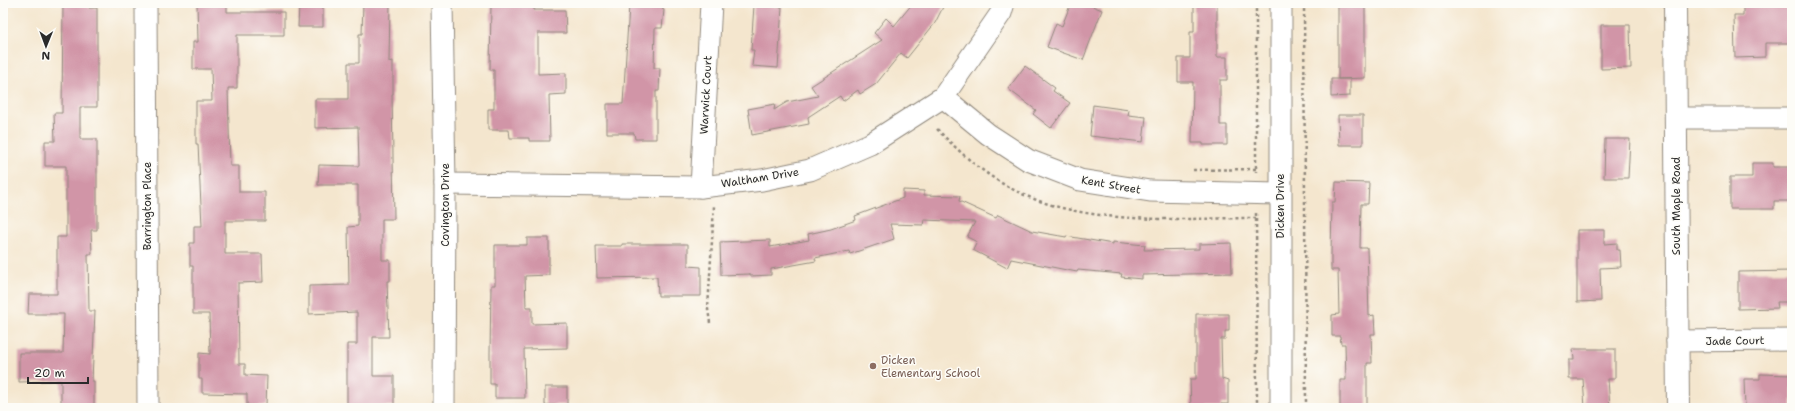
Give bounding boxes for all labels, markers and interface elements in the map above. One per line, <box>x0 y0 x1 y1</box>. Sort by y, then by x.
north arrow <box>26 26 66 66</box>
text: N <box>41 48 50 63</box>
street label: Warwick Court <box>696 55 716 135</box>
street label: South Maple Road <box>1669 157 1684 255</box>
street label: Barrington Place <box>140 162 155 250</box>
street label: Covington Drive <box>438 163 453 247</box>
street label: Waltham Drive <box>720 164 800 192</box>
street label: Kent Street <box>1080 172 1142 198</box>
street label: Dicken Drive <box>1273 173 1288 239</box>
street label: Jade Court <box>1705 333 1765 349</box>
place label: Dicken Elementary School <box>881 353 981 381</box>
scale bar <box>28 359 88 385</box>
marker: Dicken Elementary School <box>868 361 878 371</box>
text: 20 m <box>34 365 65 381</box>

